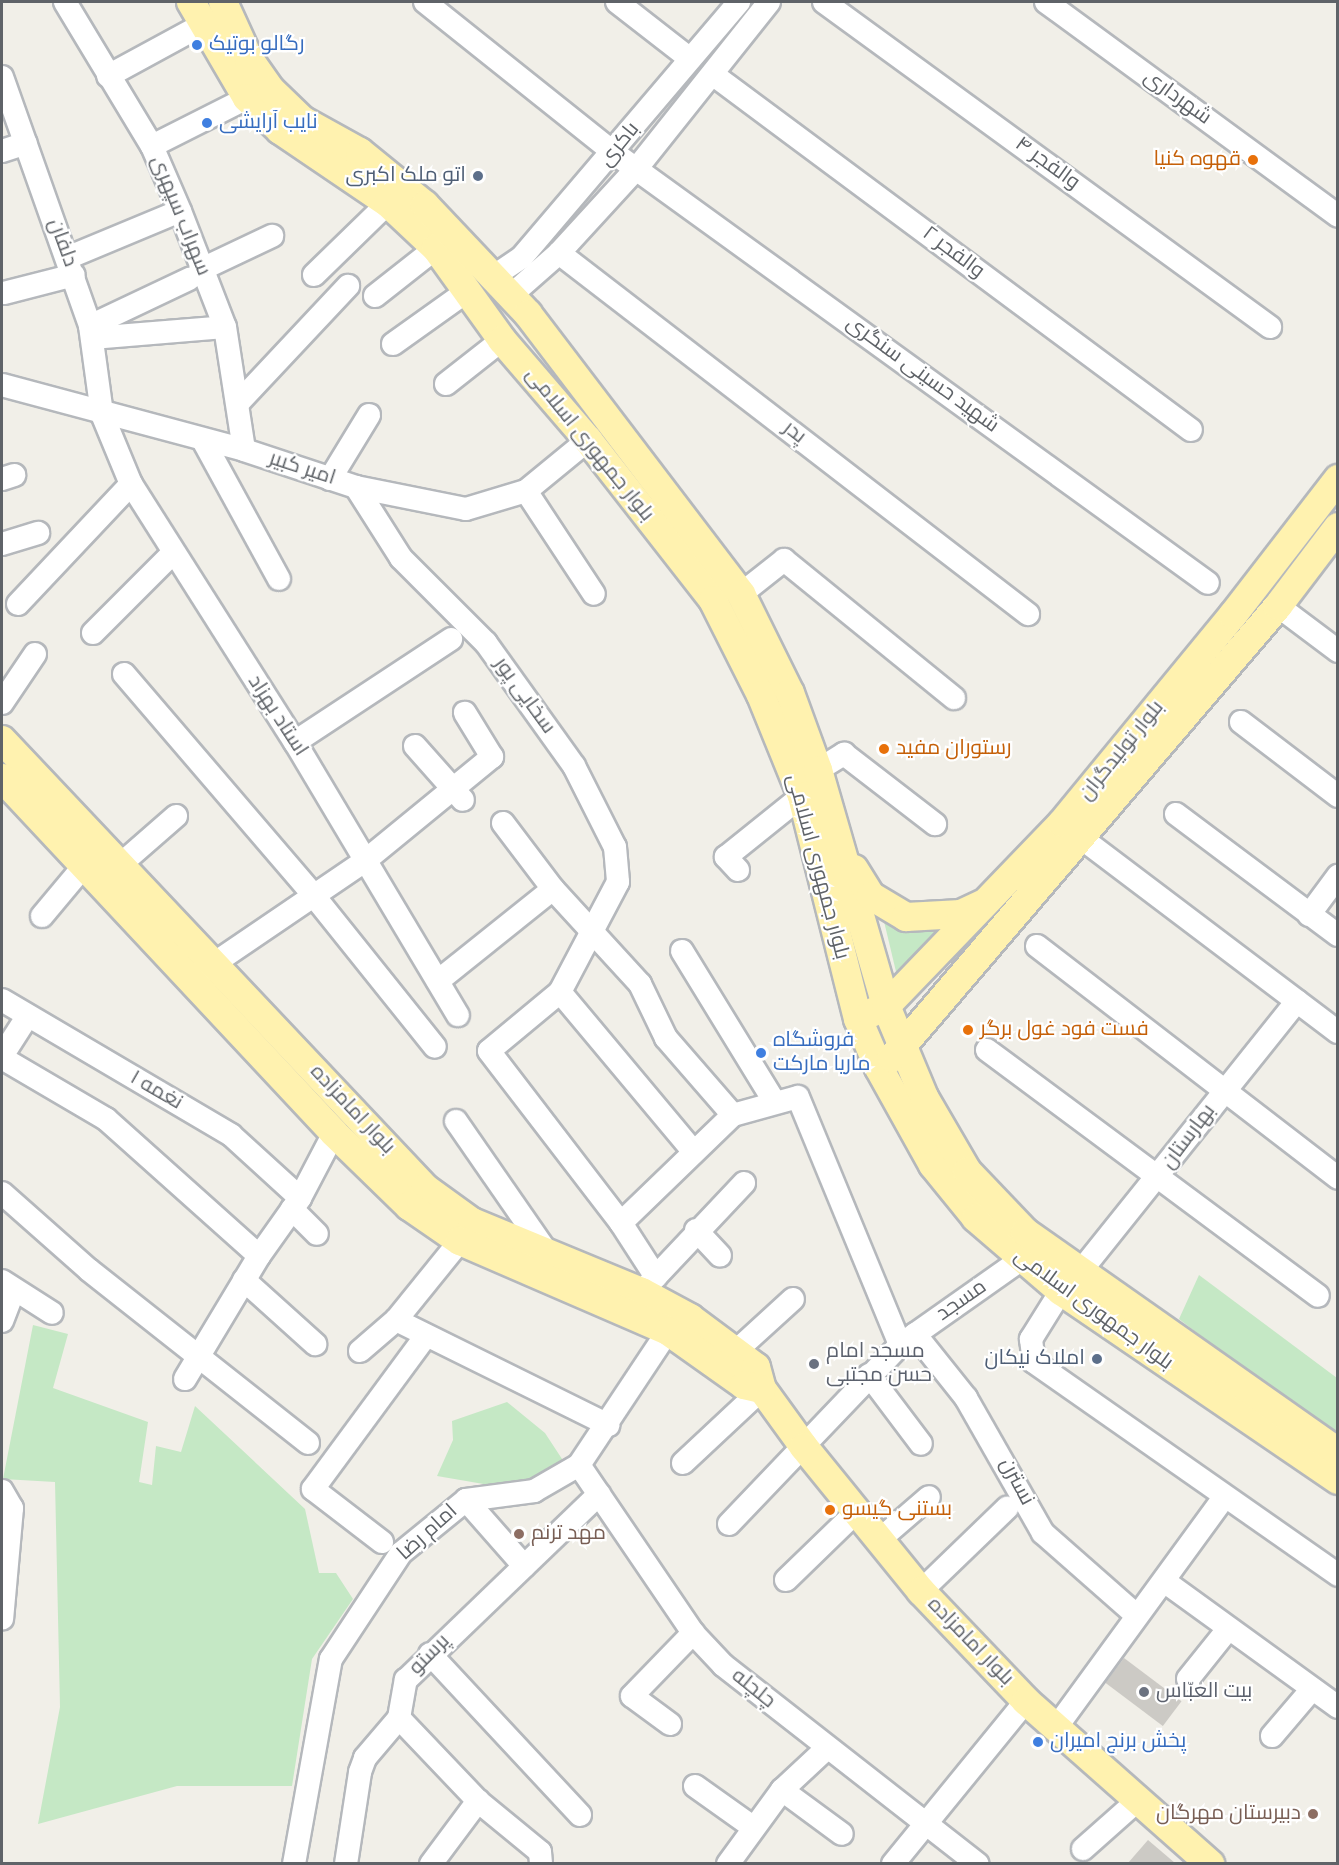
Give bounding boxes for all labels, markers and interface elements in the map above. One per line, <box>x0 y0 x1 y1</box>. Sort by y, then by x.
place label: رگالو بوتیک <box>209 32 304 58</box>
marker: رگالو بوتیک <box>190 38 204 52</box>
street label: شهرداری <box>1138 65 1216 131</box>
place label: نایب آرایشی <box>219 110 318 136</box>
marker: نایب آرایشی <box>200 116 214 130</box>
street label: باکری <box>594 118 646 172</box>
street label: والفجر ۴ <box>1010 132 1084 196</box>
place label: قهوه کنیا <box>1153 147 1241 173</box>
street label: سهراب سپهری <box>144 152 216 280</box>
marker: قهوه کنیا <box>1246 153 1260 167</box>
place label: اتو ملک اکبری <box>346 163 466 189</box>
marker: اتو ملک اکبری <box>471 169 485 183</box>
street label: دلفان <box>42 215 82 271</box>
street label: والفجر ۲ <box>917 221 989 285</box>
street label: شهید حسینی سنگری <box>841 311 1003 439</box>
street label: بلوار جمهوری اسلامی <box>519 363 659 527</box>
street label: پدر <box>777 416 811 450</box>
street label: امیر کبیر <box>266 446 338 492</box>
street label: سخایی پور <box>488 653 560 739</box>
street label: استاد بهزاد <box>241 671 313 761</box>
street label: بلوار تولیدگران <box>1074 696 1170 806</box>
place label: رستوران مفید <box>896 736 1012 762</box>
marker: رستوران مفید <box>877 742 891 756</box>
street label: بلوار جمهوری اسلامی <box>780 772 854 962</box>
place label: فست فود غول برگر <box>980 1017 1149 1043</box>
marker: فست فود غول برگر <box>961 1023 975 1037</box>
place label: فروشگاه ماریا مارکت <box>773 1028 870 1078</box>
marker: فروشگاه ماریا مارکت <box>754 1046 768 1060</box>
street label: بلوار امامزاده <box>304 1060 400 1160</box>
street label: نغمه ۱ <box>125 1066 187 1116</box>
street label: بهارستان <box>1156 1100 1222 1174</box>
street label: بلوار جمهوری اسلامی <box>1009 1244 1177 1376</box>
street label: مسجد <box>932 1275 992 1327</box>
place label: مسجد امام حسن مجتبی <box>826 1339 932 1389</box>
place label: املاک نیکان <box>985 1346 1085 1372</box>
marker: املاک نیکان <box>1090 1352 1104 1366</box>
marker: مسجد امام حسن مجتبی <box>807 1357 821 1371</box>
street label: نسترن <box>993 1454 1039 1510</box>
place label: بستنی گیسو <box>842 1497 952 1523</box>
street label: امام رضا <box>393 1499 463 1567</box>
marker: بستنی گیسو <box>823 1503 837 1517</box>
place label: مهد ترنم <box>531 1521 606 1547</box>
marker: مهد ترنم <box>512 1527 526 1541</box>
street label: بلوار امامزاده <box>922 1592 1018 1692</box>
street label: پرستو <box>404 1629 456 1681</box>
street label: چلچله <box>726 1664 780 1714</box>
place label: بیت العبّاس <box>1156 1679 1252 1705</box>
marker: بیت العبّاس <box>1137 1685 1151 1699</box>
place label: پخش برنج امیران <box>1050 1729 1186 1755</box>
marker: پخش برنج امیران <box>1031 1735 1045 1749</box>
place label: دبیرستان مهرگان <box>1156 1801 1301 1827</box>
marker: دبیرستان مهرگان <box>1306 1807 1320 1821</box>

